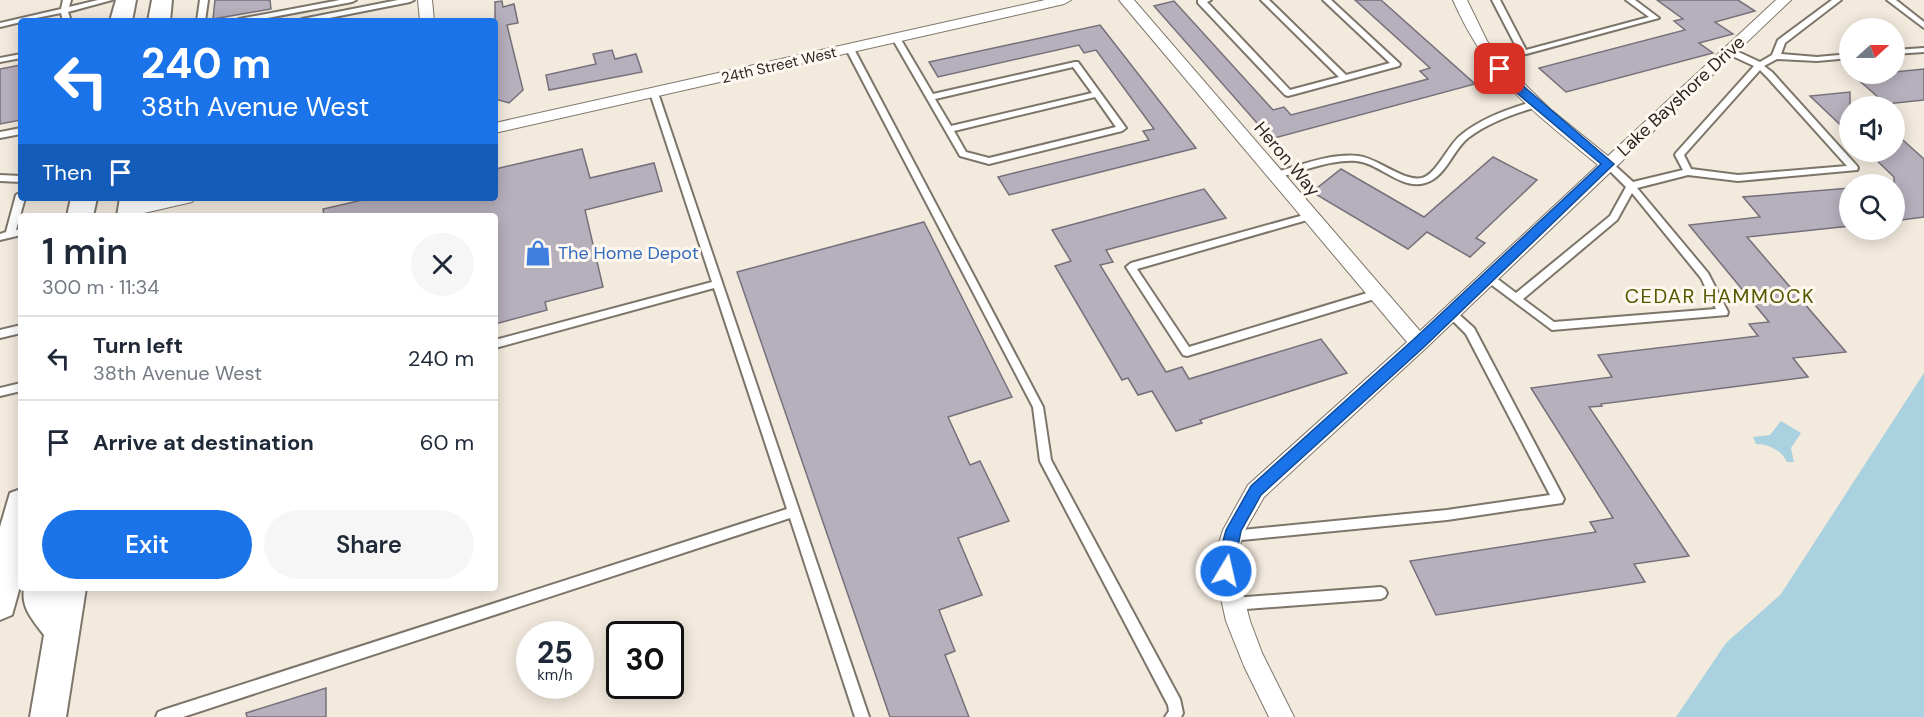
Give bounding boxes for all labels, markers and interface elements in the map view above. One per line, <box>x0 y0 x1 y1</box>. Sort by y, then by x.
north arrow <box>1839 18 1905 84</box>
map controls <box>1839 18 1905 240</box>
street label: Lake Bayshore Drive <box>1612 30 1750 162</box>
text: 240 m <box>141 36 271 91</box>
icon: left <box>42 42 120 120</box>
street label: 24th Street West <box>719 42 839 88</box>
pin <box>1474 43 1525 94</box>
icon: arrive <box>1483 52 1516 85</box>
text: 38th Avenue West <box>141 89 369 124</box>
button: sound <box>1839 96 1905 162</box>
street label: Heron Way <box>1249 117 1325 201</box>
icon: arrive <box>104 156 137 189</box>
text: Then <box>42 158 92 187</box>
button: search <box>1839 174 1905 240</box>
text: 1 min <box>42 228 128 275</box>
button: close <box>411 233 474 296</box>
shop icon: The Home Depot <box>523 238 553 268</box>
place label: The Home Depot <box>558 241 699 265</box>
text: 300 m · 11:34 <box>42 274 159 300</box>
district label: CEDAR HAMMOCK <box>1625 283 1815 309</box>
text: Turn left <box>93 331 183 360</box>
icon: left <box>42 342 75 375</box>
text: 240 m <box>408 344 474 373</box>
text: 38th Avenue West <box>93 360 262 386</box>
icon: arrive <box>42 426 75 459</box>
text: Arrive at destination <box>93 428 314 457</box>
text: 60 m <box>420 428 474 457</box>
button: Exit <box>42 510 252 579</box>
button: Share <box>264 510 474 579</box>
position arrow <box>1194 539 1258 603</box>
speed limit sign: 30 <box>606 621 684 699</box>
text: 25 <box>537 633 573 672</box>
text: km/h <box>537 665 573 685</box>

